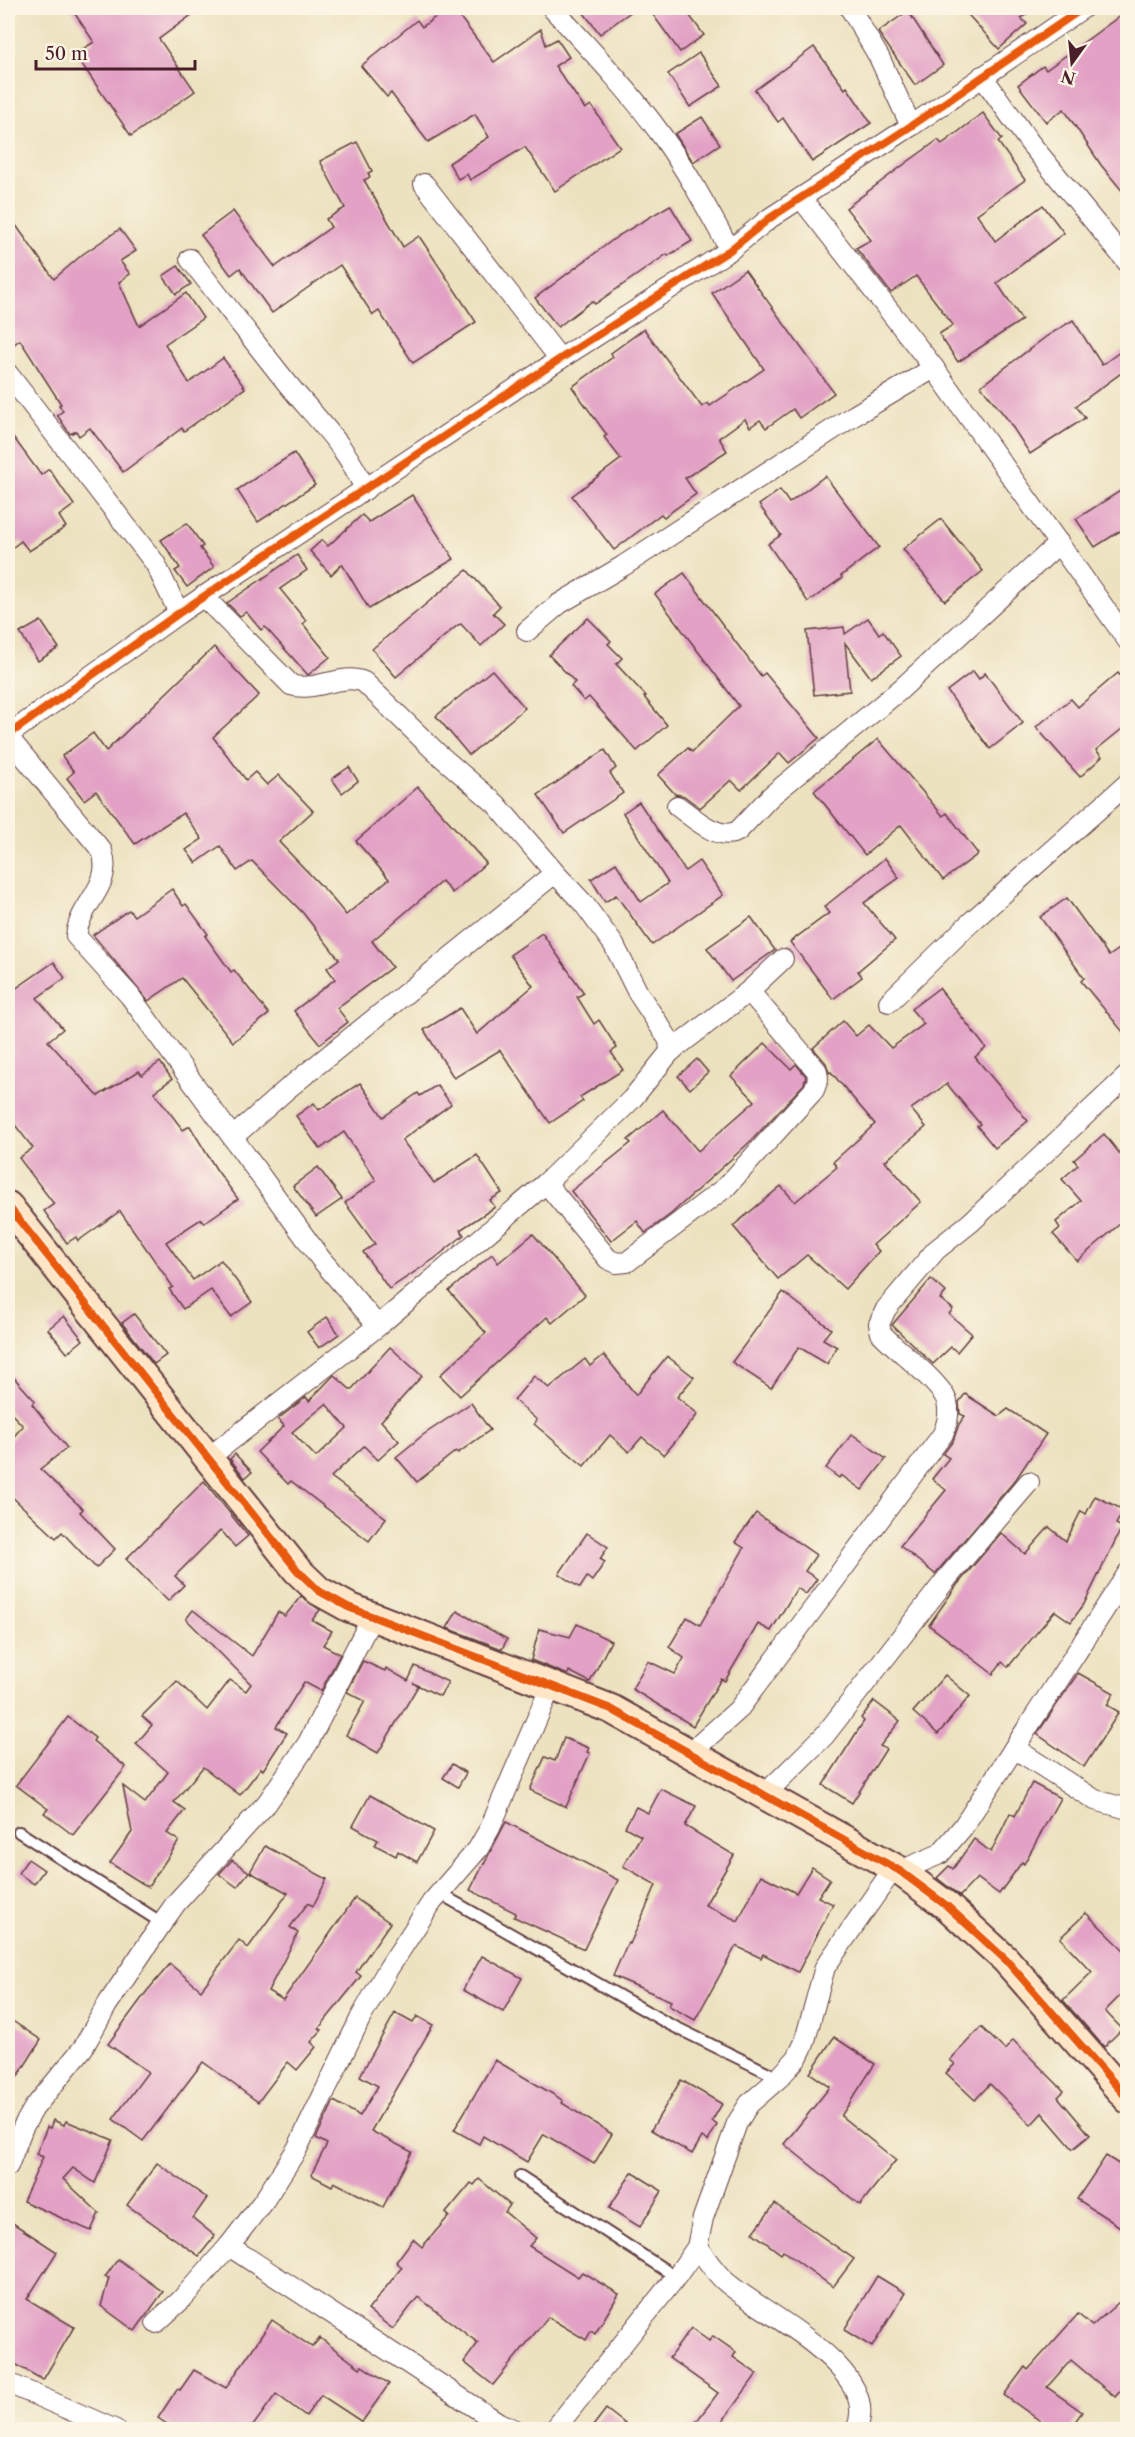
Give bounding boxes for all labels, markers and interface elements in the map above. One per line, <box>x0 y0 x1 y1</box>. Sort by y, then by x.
scale bar <box>36 33 195 71</box>
north arrow <box>1042 33 1102 93</box>
text: 50 m <box>45 43 88 65</box>
text: N <box>1059 66 1077 89</box>

